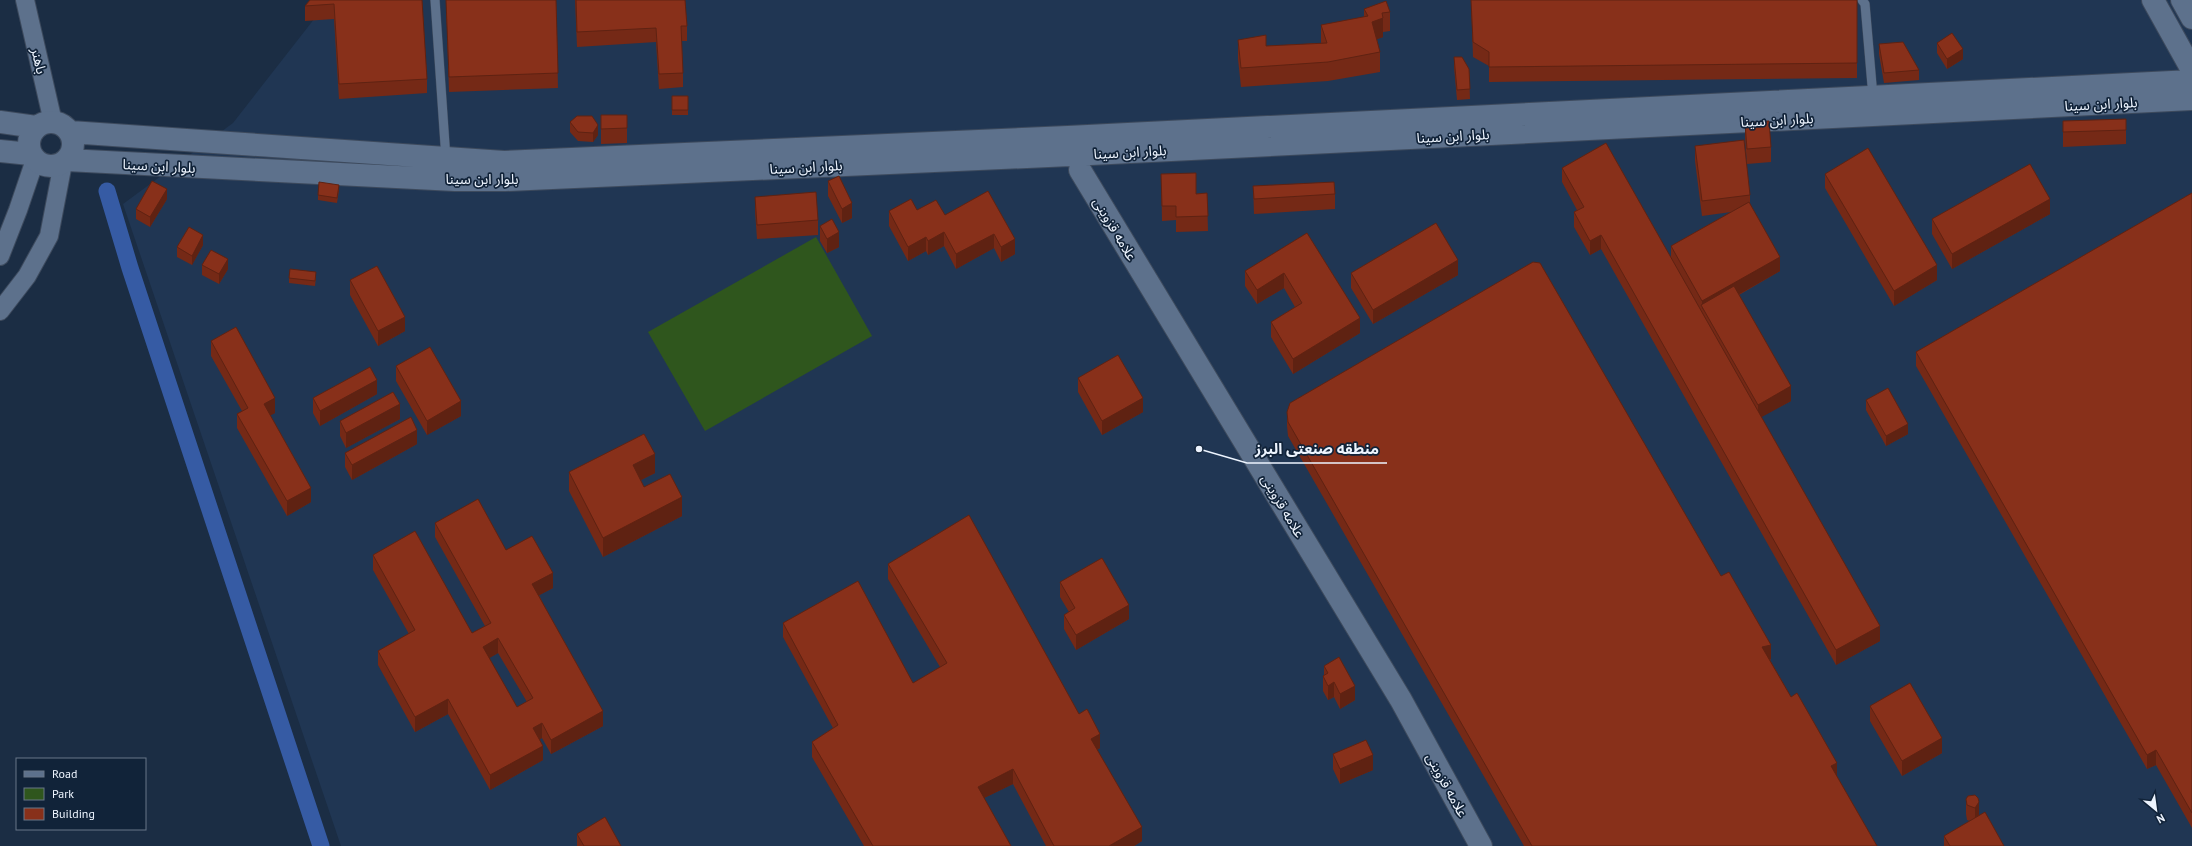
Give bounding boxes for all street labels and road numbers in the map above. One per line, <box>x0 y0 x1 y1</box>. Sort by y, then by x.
street label: باهنر <box>27 45 51 76</box>
street label: بلوار ابن سینا <box>2064 93 2138 115</box>
street label: بلوار ابن سینا <box>1740 109 1814 131</box>
street label: بلوار ابن سینا <box>1416 125 1490 147</box>
street label: بلوار ابن سینا <box>1093 141 1167 163</box>
street label: بلوار ابن سینا <box>122 155 196 177</box>
street label: بلوار ابن سینا <box>769 156 843 178</box>
street label: بلوار ابن سینا <box>446 170 519 188</box>
street label: علامه قزوینی <box>1089 194 1141 264</box>
street label: علامه قزوینی <box>1257 471 1309 541</box>
street label: علامه قزوینی <box>1422 750 1472 820</box>

